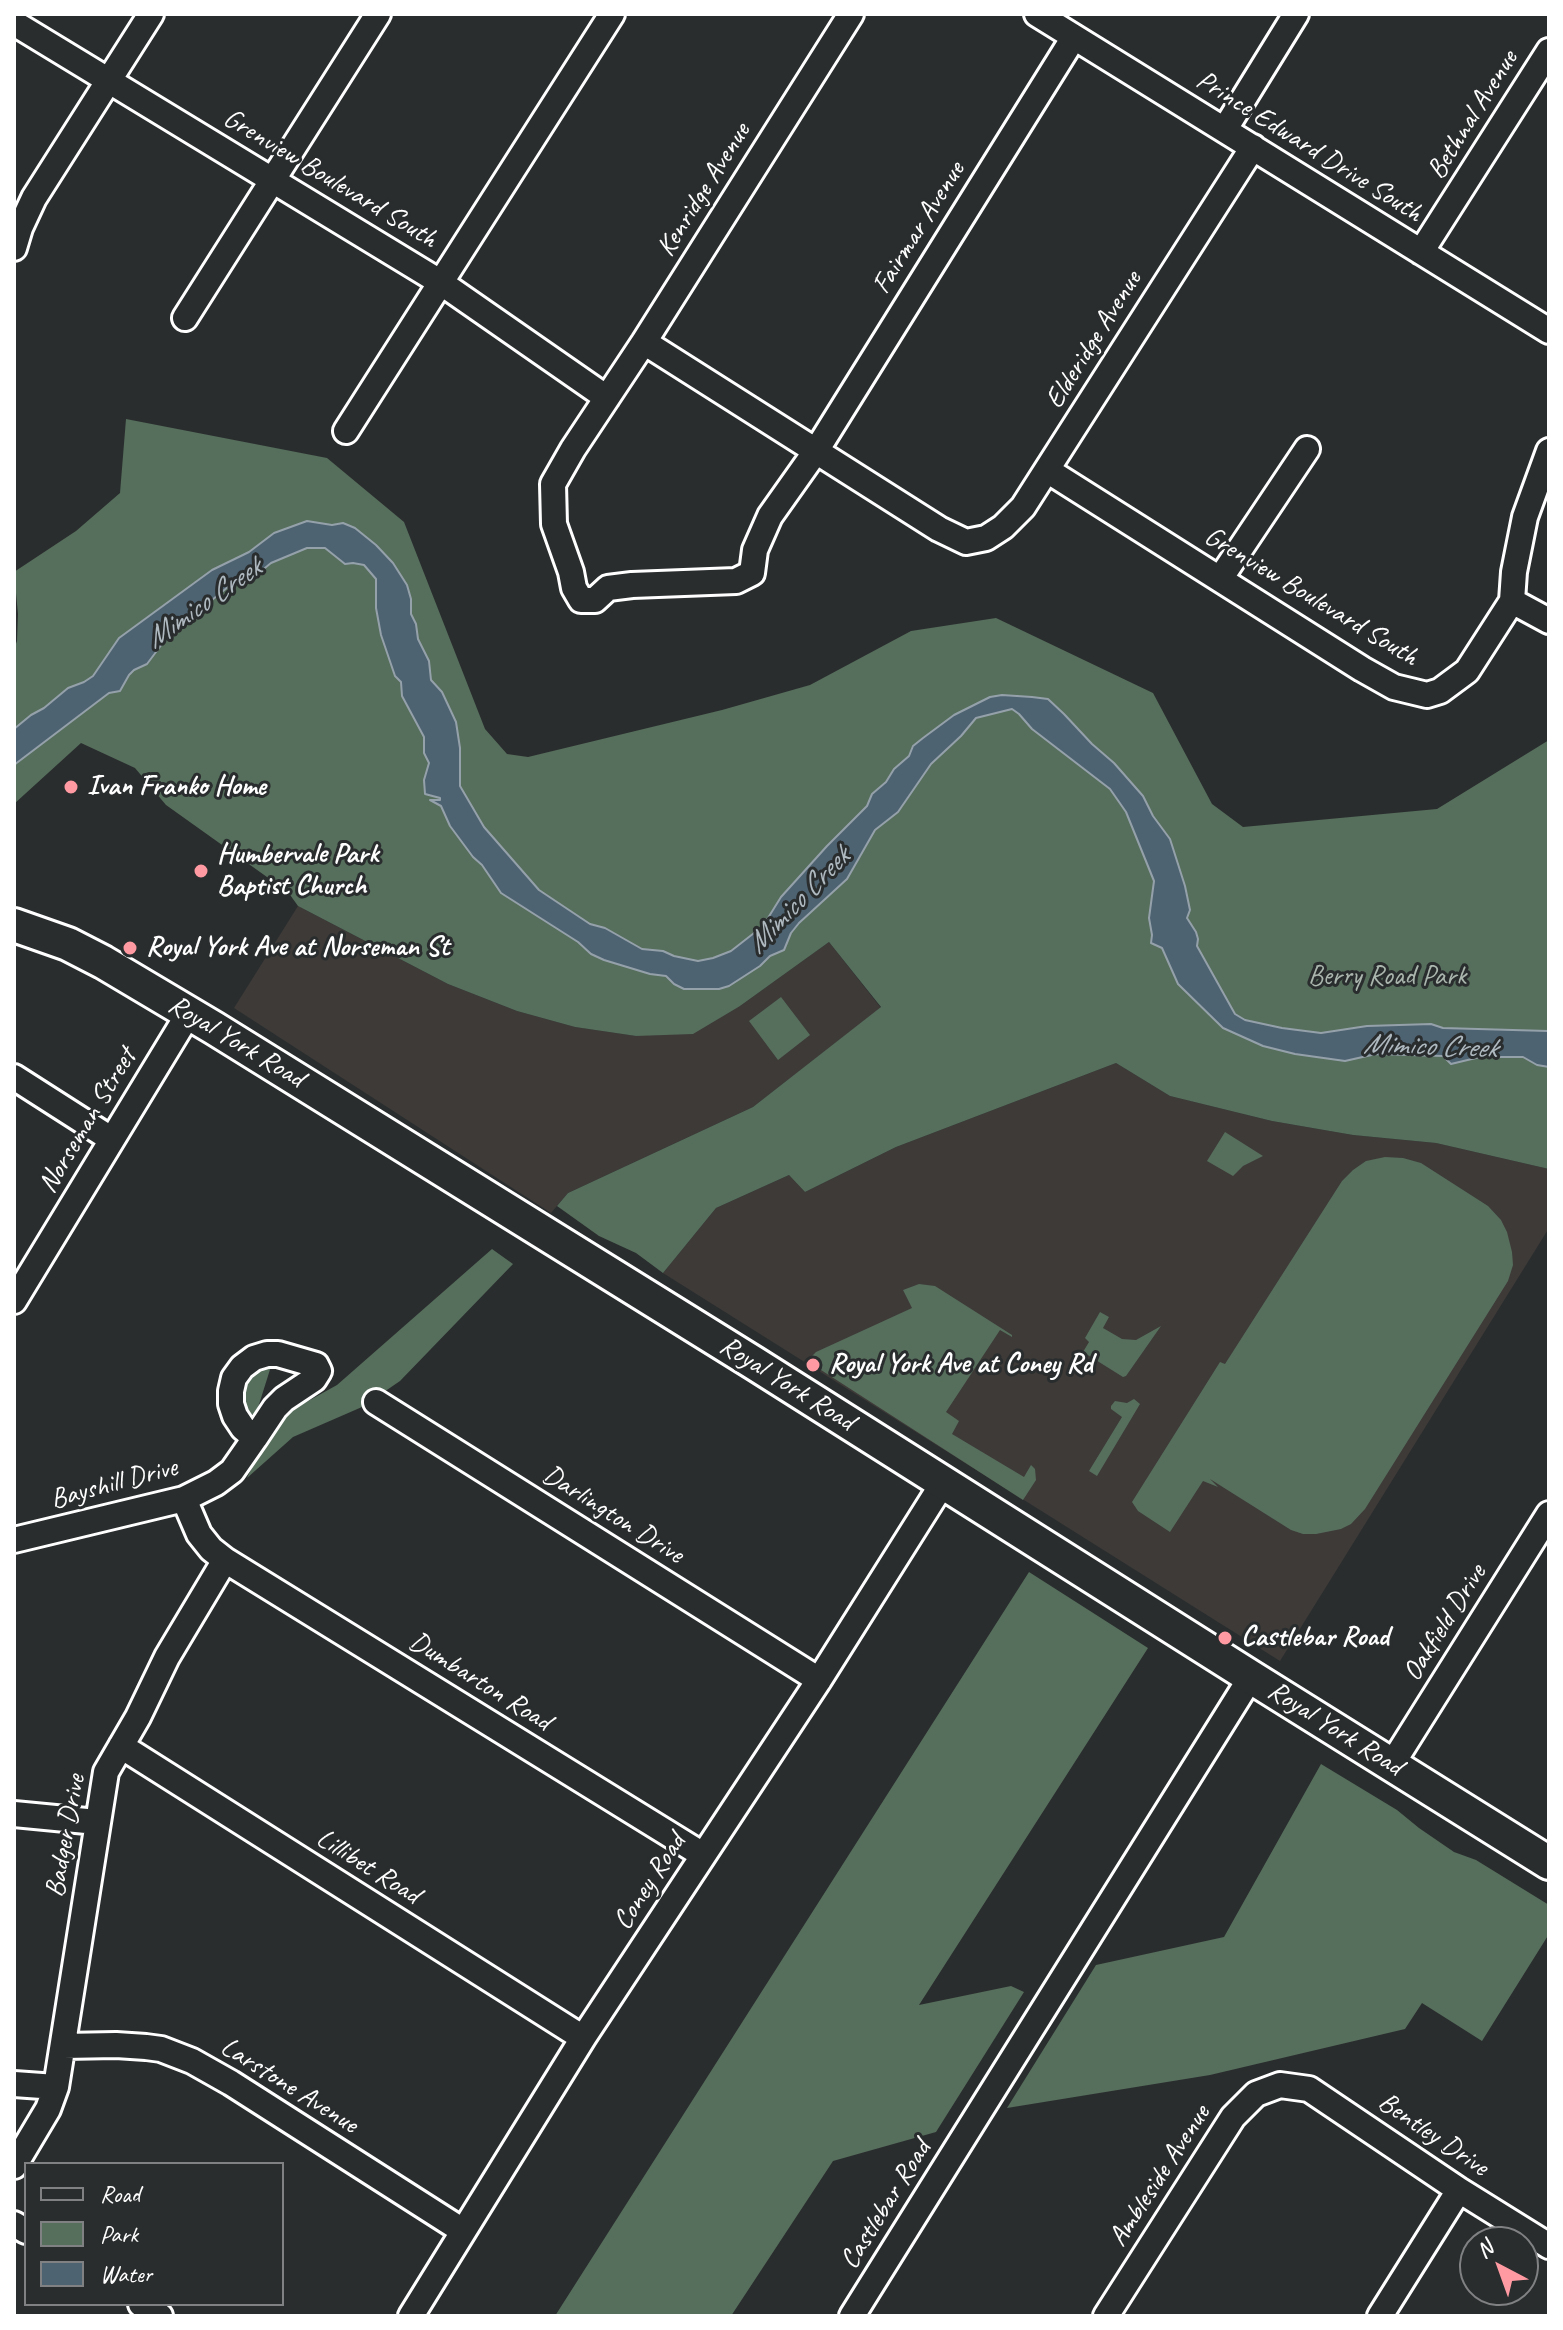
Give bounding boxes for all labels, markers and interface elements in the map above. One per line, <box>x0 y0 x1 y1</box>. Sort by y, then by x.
street label: Bethnal Avenue <box>1420 44 1526 186</box>
street label: Prince Edward Drive South <box>1190 64 1428 230</box>
street label: Grenview Boulevard South <box>217 102 443 256</box>
street label: Kenridge Avenue <box>650 117 758 263</box>
street label: Fairmar Avenue <box>865 156 973 300</box>
street label: Elderidge Avenue <box>1038 265 1150 415</box>
street label: Grenview Boulevard South <box>1198 520 1424 674</box>
water label: Mimico Creek <box>139 551 269 657</box>
place label: Ivan Franko Home <box>87 770 266 804</box>
marker: Ivan Franko Home <box>62 778 80 796</box>
place label: Humbervale Park Baptist Church <box>217 838 378 904</box>
water label: Mimico Creek <box>740 840 858 962</box>
marker: Humbervale Park Baptist Church <box>192 862 210 880</box>
place label: Royal York Ave at Norseman St <box>146 931 449 965</box>
marker: Royal York Ave at Norseman St <box>121 939 139 957</box>
park label: Berry Road Park <box>1308 960 1466 994</box>
street label: Royal York Road <box>162 988 310 1096</box>
water label: Mimico Creek <box>1363 1027 1497 1067</box>
street label: Norseman Street <box>32 1043 144 1199</box>
street label: Royal York Road <box>713 1329 861 1439</box>
place label: Royal York Ave at Coney Rd <box>829 1348 1093 1382</box>
marker: Royal York Ave at Coney Rd <box>804 1356 822 1374</box>
street label: Bayshill Drive <box>47 1451 181 1517</box>
street label: Darlington Drive <box>536 1458 690 1572</box>
street label: Oakfield Drive <box>1396 1559 1494 1687</box>
place label: Castlebar Road <box>1241 1621 1389 1655</box>
street label: Dumbarton Road <box>403 1625 557 1739</box>
marker: Castlebar Road <box>1216 1629 1234 1647</box>
street label: Royal York Road <box>1261 1674 1409 1784</box>
street label: Badger Drive <box>39 1772 93 1900</box>
street label: Lillibet Road <box>310 1822 426 1912</box>
street label: Coney Road <box>607 1828 693 1936</box>
street label: Larstone Avenue <box>214 2030 364 2142</box>
street label: Bentley Drive <box>1371 2086 1495 2184</box>
street label: Ambleside Avenue <box>1102 2099 1218 2253</box>
street label: Castlebar Road <box>833 2134 939 2276</box>
legend <box>24 2162 284 2306</box>
text: Road <box>100 2179 140 2209</box>
text: Park <box>100 2219 138 2249</box>
north arrow <box>1459 2226 1539 2306</box>
text: N <box>1470 2234 1499 2264</box>
text: Water <box>100 2259 152 2289</box>

